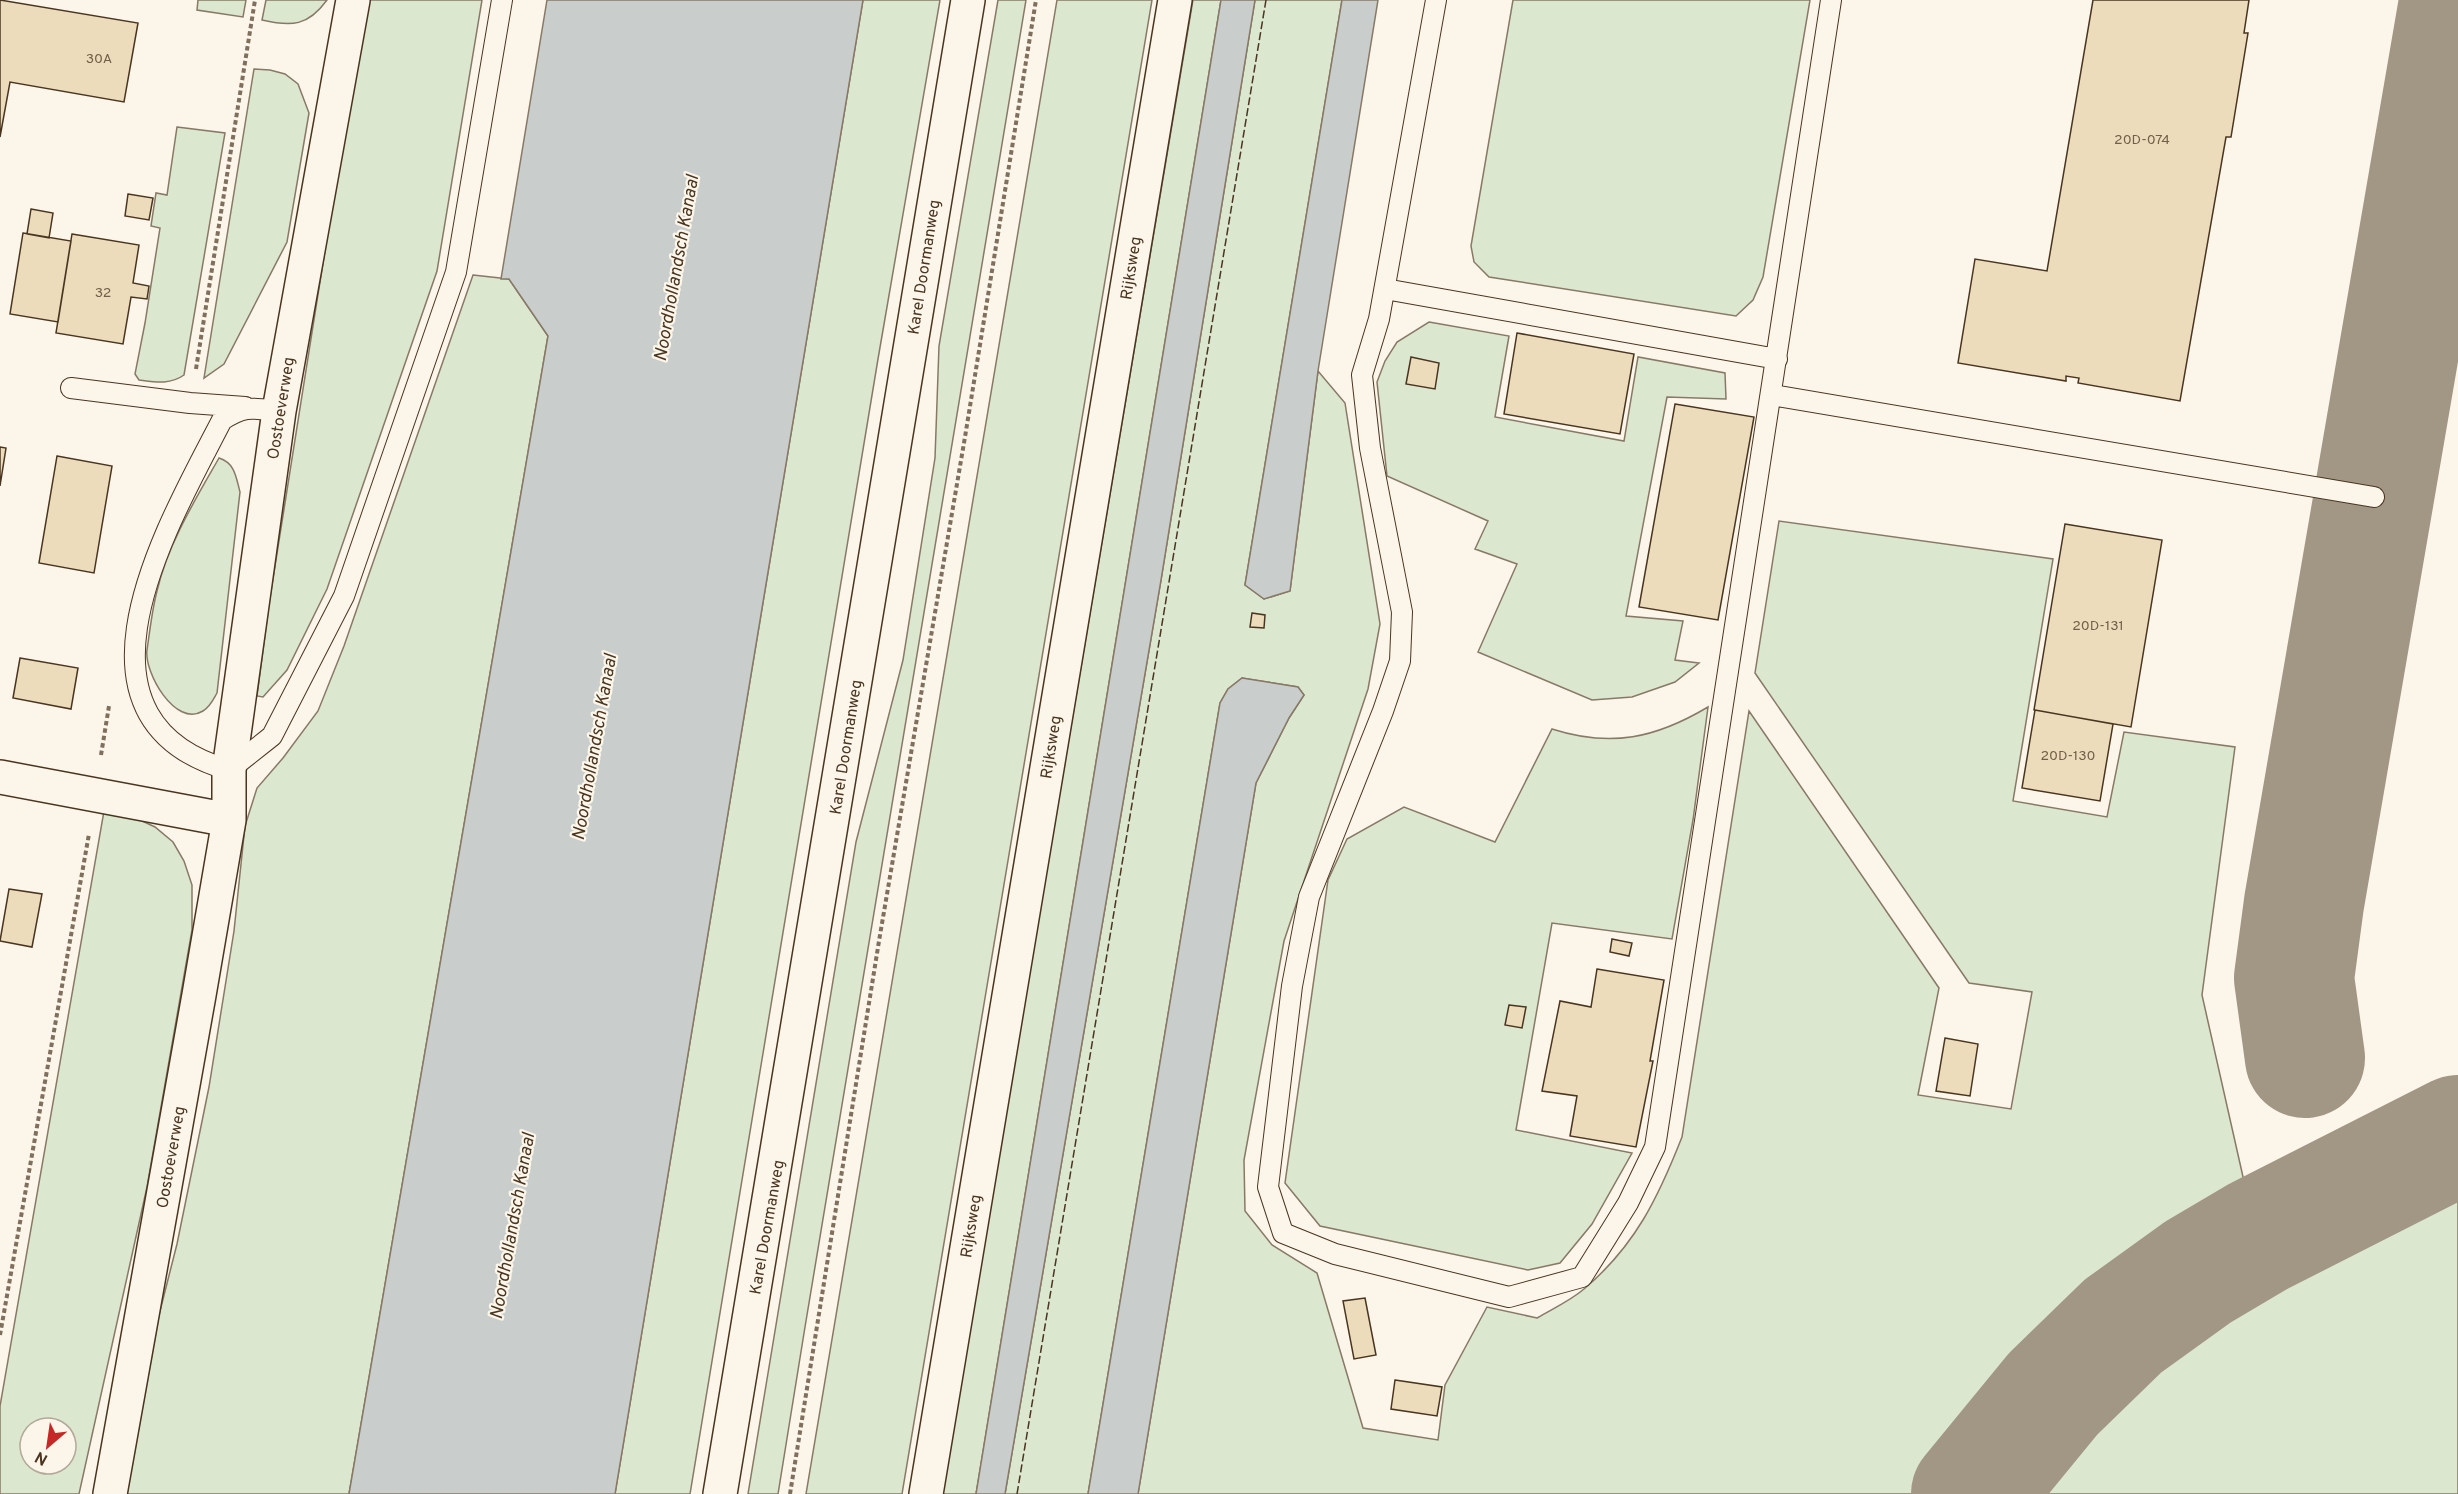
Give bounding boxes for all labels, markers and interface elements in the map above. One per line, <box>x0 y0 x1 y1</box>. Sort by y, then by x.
house number: 30A <box>86 51 112 68</box>
house number: 20D-074 <box>2114 132 2170 149</box>
water label: Noordhollandsch Kanaal <box>650 172 705 363</box>
street label: Karel Doormanweg <box>904 198 946 336</box>
street label: Rijksweg <box>1117 235 1147 301</box>
house number: 32 <box>95 285 111 302</box>
street label: Oostoeverweg <box>264 356 300 461</box>
house number: 20D-131 <box>2072 618 2124 635</box>
water label: Noordhollandsch Kanaal <box>568 651 623 842</box>
street label: Karel Doormanweg <box>826 678 868 816</box>
street label: Rijksweg <box>1037 714 1067 780</box>
house number: 20D-130 <box>2040 748 2096 765</box>
street label: Oostoeverweg <box>153 1105 191 1210</box>
water label: Noordhollandsch Kanaal <box>486 1130 541 1321</box>
street label: Karel Doormanweg <box>746 1158 790 1296</box>
street label: Rijksweg <box>957 1193 987 1259</box>
north arrow <box>18 1416 78 1476</box>
text: N <box>32 1446 52 1469</box>

